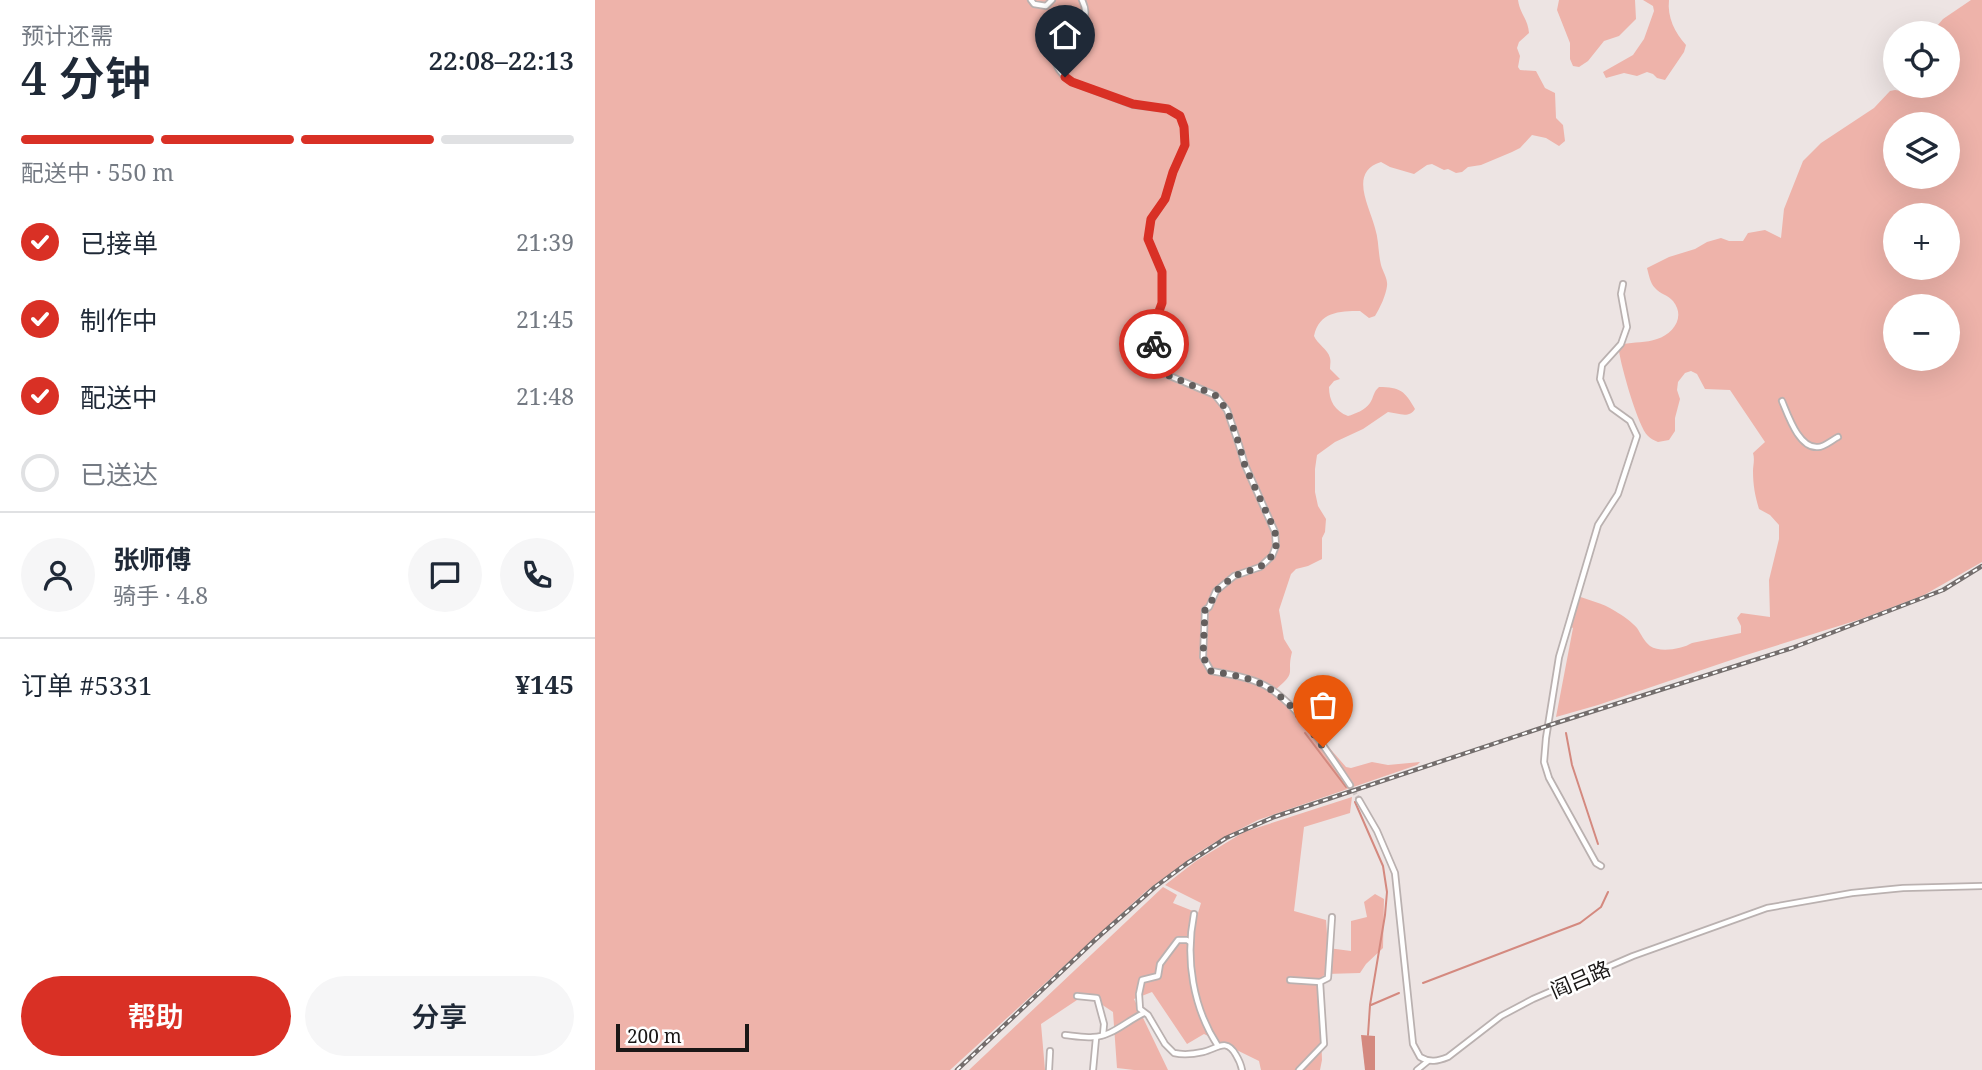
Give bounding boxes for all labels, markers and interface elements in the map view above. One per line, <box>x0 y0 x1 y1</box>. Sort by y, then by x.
pin <box>1035 5 1095 77</box>
icon: home <box>1046 16 1084 54</box>
text: 预计还需 <box>21 19 113 51</box>
map controls <box>1883 21 1960 371</box>
button: locate <box>1883 21 1960 98</box>
text: 22:08–22:13 <box>428 42 574 78</box>
text: 4 分钟 <box>21 46 151 108</box>
button: layers <box>1883 112 1960 189</box>
text: 配送中 · 550 m <box>21 156 174 188</box>
button: + <box>1883 203 1960 280</box>
icon: check <box>21 223 59 261</box>
text: 已接单 <box>80 225 158 261</box>
text: 21:39 <box>516 226 574 258</box>
button: − <box>1883 294 1960 371</box>
icon: check <box>21 300 59 338</box>
text: 制作中 <box>80 302 158 338</box>
text: 21:45 <box>516 303 574 335</box>
courier <box>1119 309 1189 379</box>
icon: bike <box>1135 325 1173 363</box>
icon: check <box>21 377 59 415</box>
text: 配送中 <box>80 379 158 415</box>
text: 21:48 <box>516 380 574 412</box>
text: 已送达 <box>80 456 158 492</box>
button: person <box>21 538 95 612</box>
button: chat <box>408 538 482 612</box>
button: phone <box>500 538 574 612</box>
text: 张师傅 <box>113 541 191 577</box>
text: 骑手 · 4.8 <box>113 579 208 611</box>
text: ¥145 <box>515 666 574 702</box>
text: 订单 #5331 <box>21 667 152 703</box>
pin <box>1293 675 1353 747</box>
icon: bag <box>1304 686 1342 724</box>
street label: 阎吕路 <box>1546 954 1614 1004</box>
button: 帮助 <box>21 976 291 1056</box>
button: 分享 <box>305 976 574 1056</box>
scale bar <box>616 1021 749 1053</box>
text: 200 m <box>627 1023 682 1049</box>

